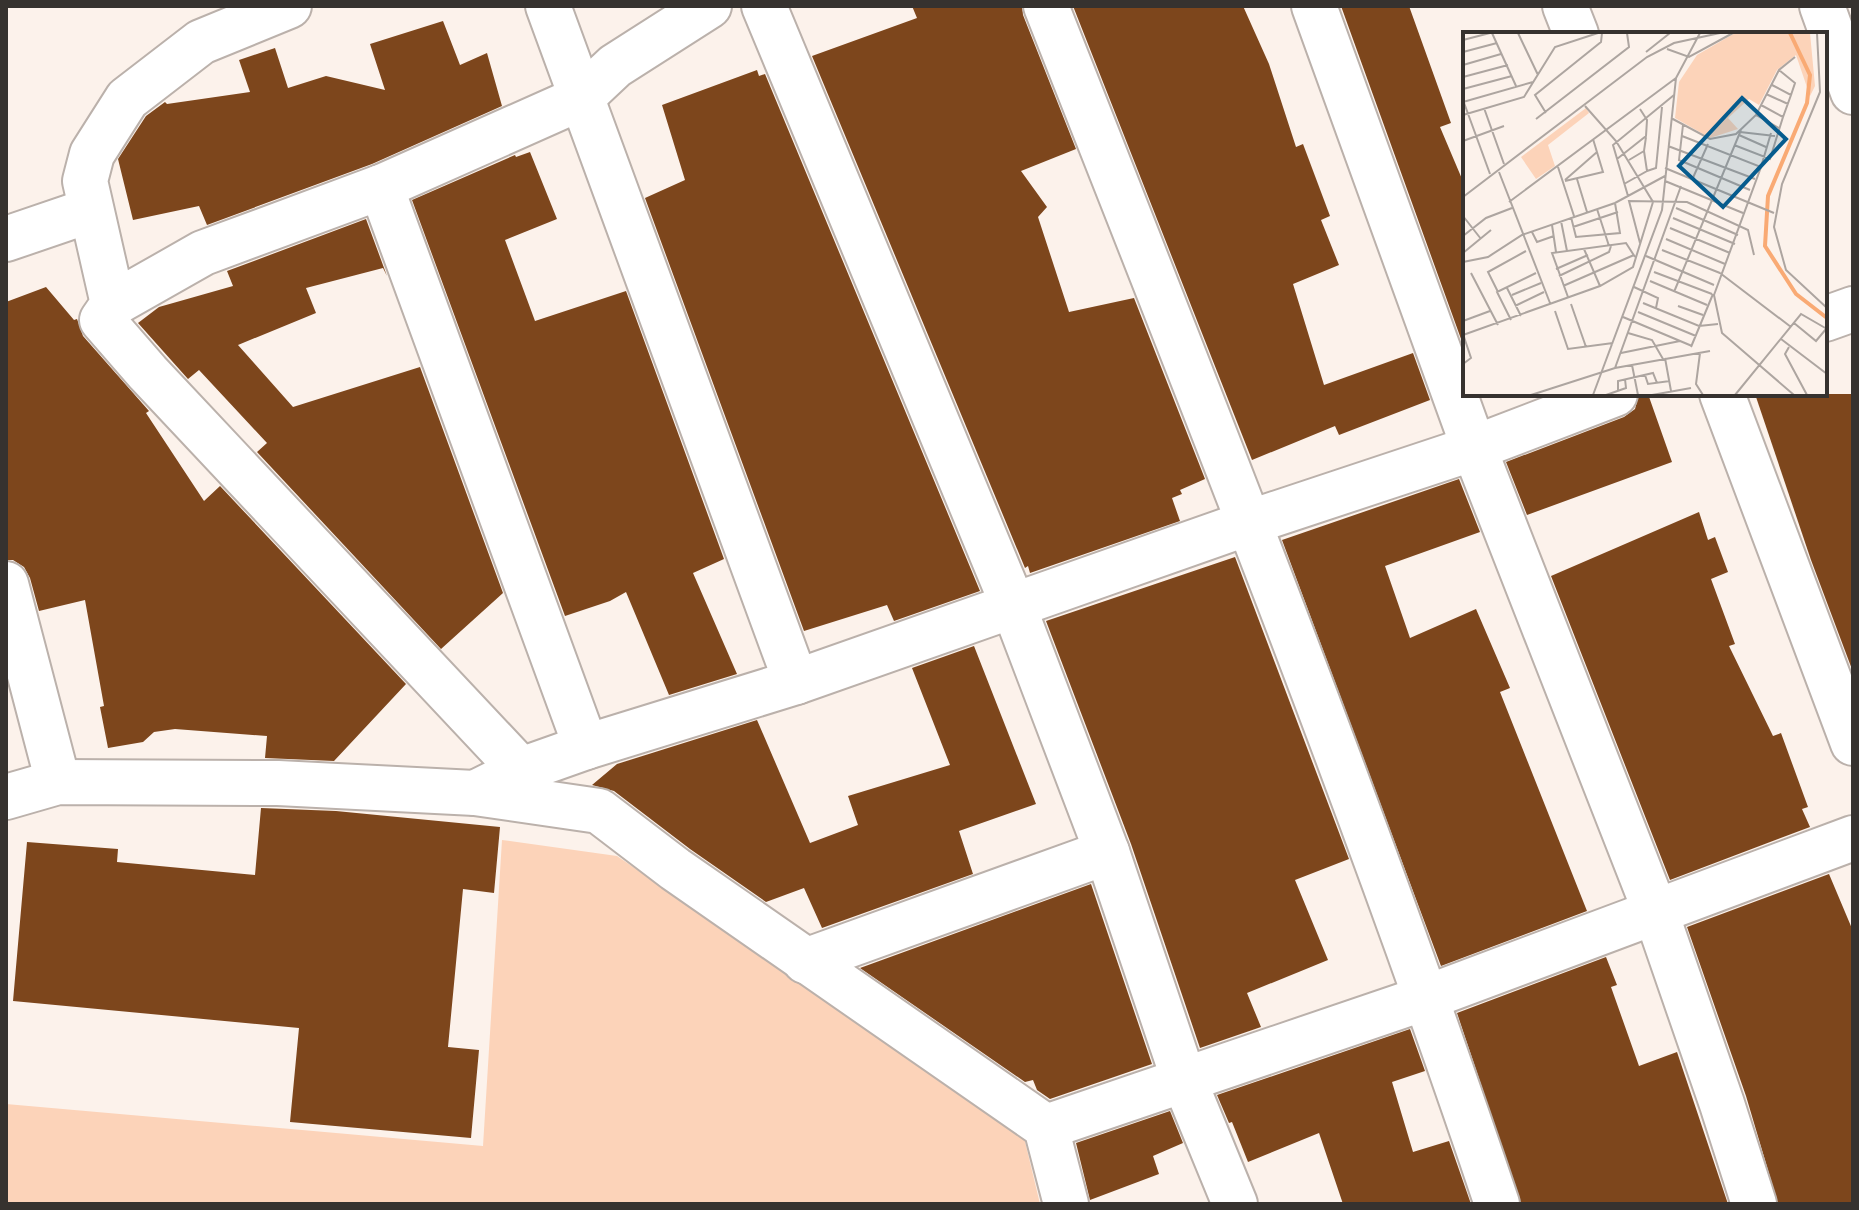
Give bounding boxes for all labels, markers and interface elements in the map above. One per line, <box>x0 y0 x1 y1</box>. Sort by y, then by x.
inset map <box>1463 32 1827 396</box>

